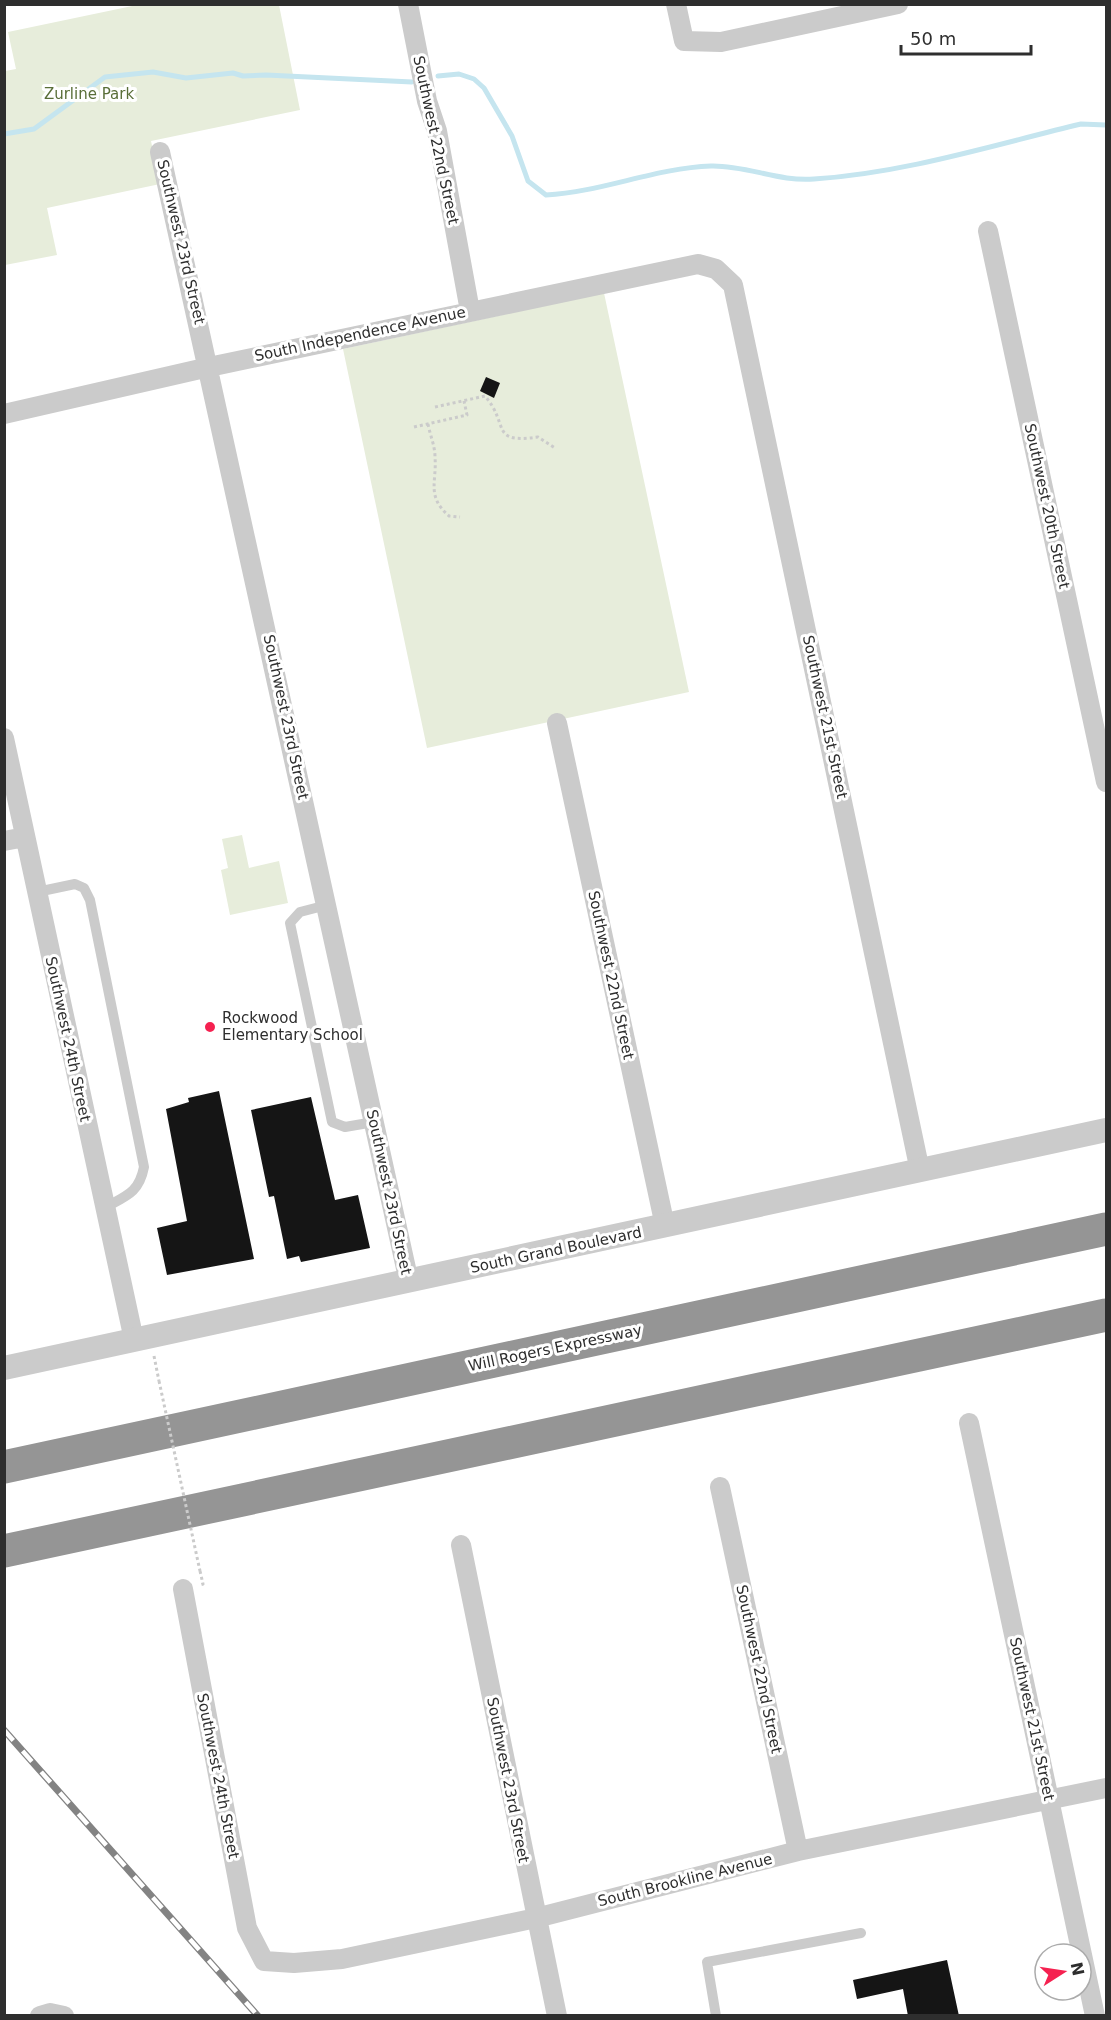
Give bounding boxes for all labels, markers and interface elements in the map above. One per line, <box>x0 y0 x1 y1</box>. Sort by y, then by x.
scale bar <box>901 18 1032 56</box>
text: 50 m <box>910 28 956 49</box>
street label: Southwest 22nd Street <box>409 54 463 226</box>
park label: Zurline Park <box>44 85 134 103</box>
street label: Southwest 23rd Street <box>153 158 209 326</box>
street label: South Independence Avenue <box>253 303 467 365</box>
street label: Southwest 20th Street <box>1021 422 1073 590</box>
street label: Southwest 23rd Street <box>260 633 312 801</box>
street label: Southwest 21st Street <box>799 634 851 801</box>
street label: Southwest 22nd Street <box>584 889 638 1061</box>
street label: Southwest 24th Street <box>42 955 94 1123</box>
place label: Rockwood Elementary School <box>222 1009 363 1044</box>
marker: Rockwood Elementary School <box>203 1020 217 1034</box>
street label: Southwest 23rd Street <box>363 1108 415 1276</box>
street label: South Grand Boulevard <box>469 1223 643 1277</box>
street label: Will Rogers Expressway <box>467 1321 644 1375</box>
street label: Southwest 22nd Street <box>732 1583 786 1755</box>
street label: Southwest 21st Street <box>1006 1636 1058 1803</box>
street label: Southwest 24th Street <box>193 1692 243 1860</box>
street label: Southwest 23rd Street <box>483 1696 533 1864</box>
street label: South Brookline Avenue <box>596 1850 774 1910</box>
north arrow <box>1033 1942 1093 2002</box>
text: N <box>1066 1960 1088 1978</box>

